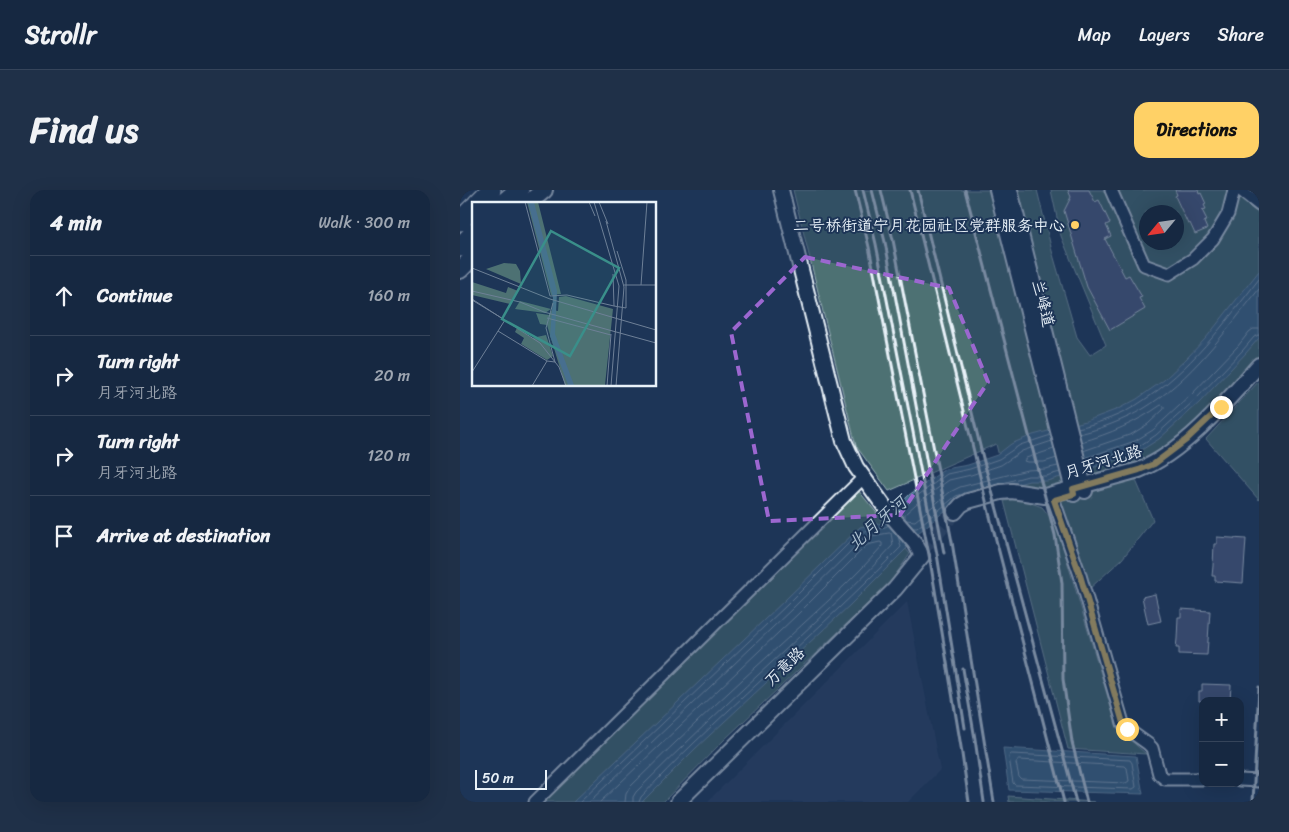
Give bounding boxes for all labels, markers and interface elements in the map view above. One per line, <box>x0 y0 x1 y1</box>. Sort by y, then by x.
text: Strollr <box>25 14 96 56</box>
text: Map <box>1078 19 1111 51</box>
text: Layers <box>1139 19 1190 51</box>
text: Share <box>1218 19 1264 51</box>
text: Find us <box>30 99 138 161</box>
button: Directions <box>1134 102 1259 158</box>
inset map <box>472 202 656 386</box>
text: 4 min <box>50 204 102 242</box>
north arrow <box>1139 205 1184 250</box>
text: Walk · 300 m <box>319 208 410 237</box>
place label: 二号桥街道宁月花园社区党群服务中心 <box>793 211 1065 240</box>
marker: 二号桥街道宁月花园社区党群服务中心 <box>1069 219 1081 231</box>
street label: 兰峰道 <box>1024 276 1063 330</box>
text: Continue <box>97 279 173 312</box>
text: 160 m <box>367 281 410 310</box>
icon: ahead <box>50 282 78 310</box>
text: Turn right <box>97 345 179 378</box>
text: 20 m <box>374 361 410 390</box>
icon: right <box>50 362 78 390</box>
text: 月牙河北路 <box>97 378 177 407</box>
route end <box>1210 396 1233 419</box>
text: Turn right <box>97 425 179 458</box>
street label: 月牙河北路 <box>1061 436 1146 487</box>
text: 120 m <box>367 441 410 470</box>
icon: right <box>50 442 78 470</box>
text: 月牙河北路 <box>97 458 177 487</box>
water label: 北月牙河 <box>839 485 917 559</box>
text: Arrive at destination <box>97 519 270 552</box>
icon: arrive <box>50 522 78 550</box>
street label: 万意路 <box>757 639 812 693</box>
map controls <box>1199 697 1244 787</box>
button: + <box>1199 697 1244 742</box>
route start <box>1116 718 1139 741</box>
button: − <box>1199 742 1244 787</box>
text: 50 m <box>482 766 514 791</box>
scale bar <box>475 767 548 790</box>

